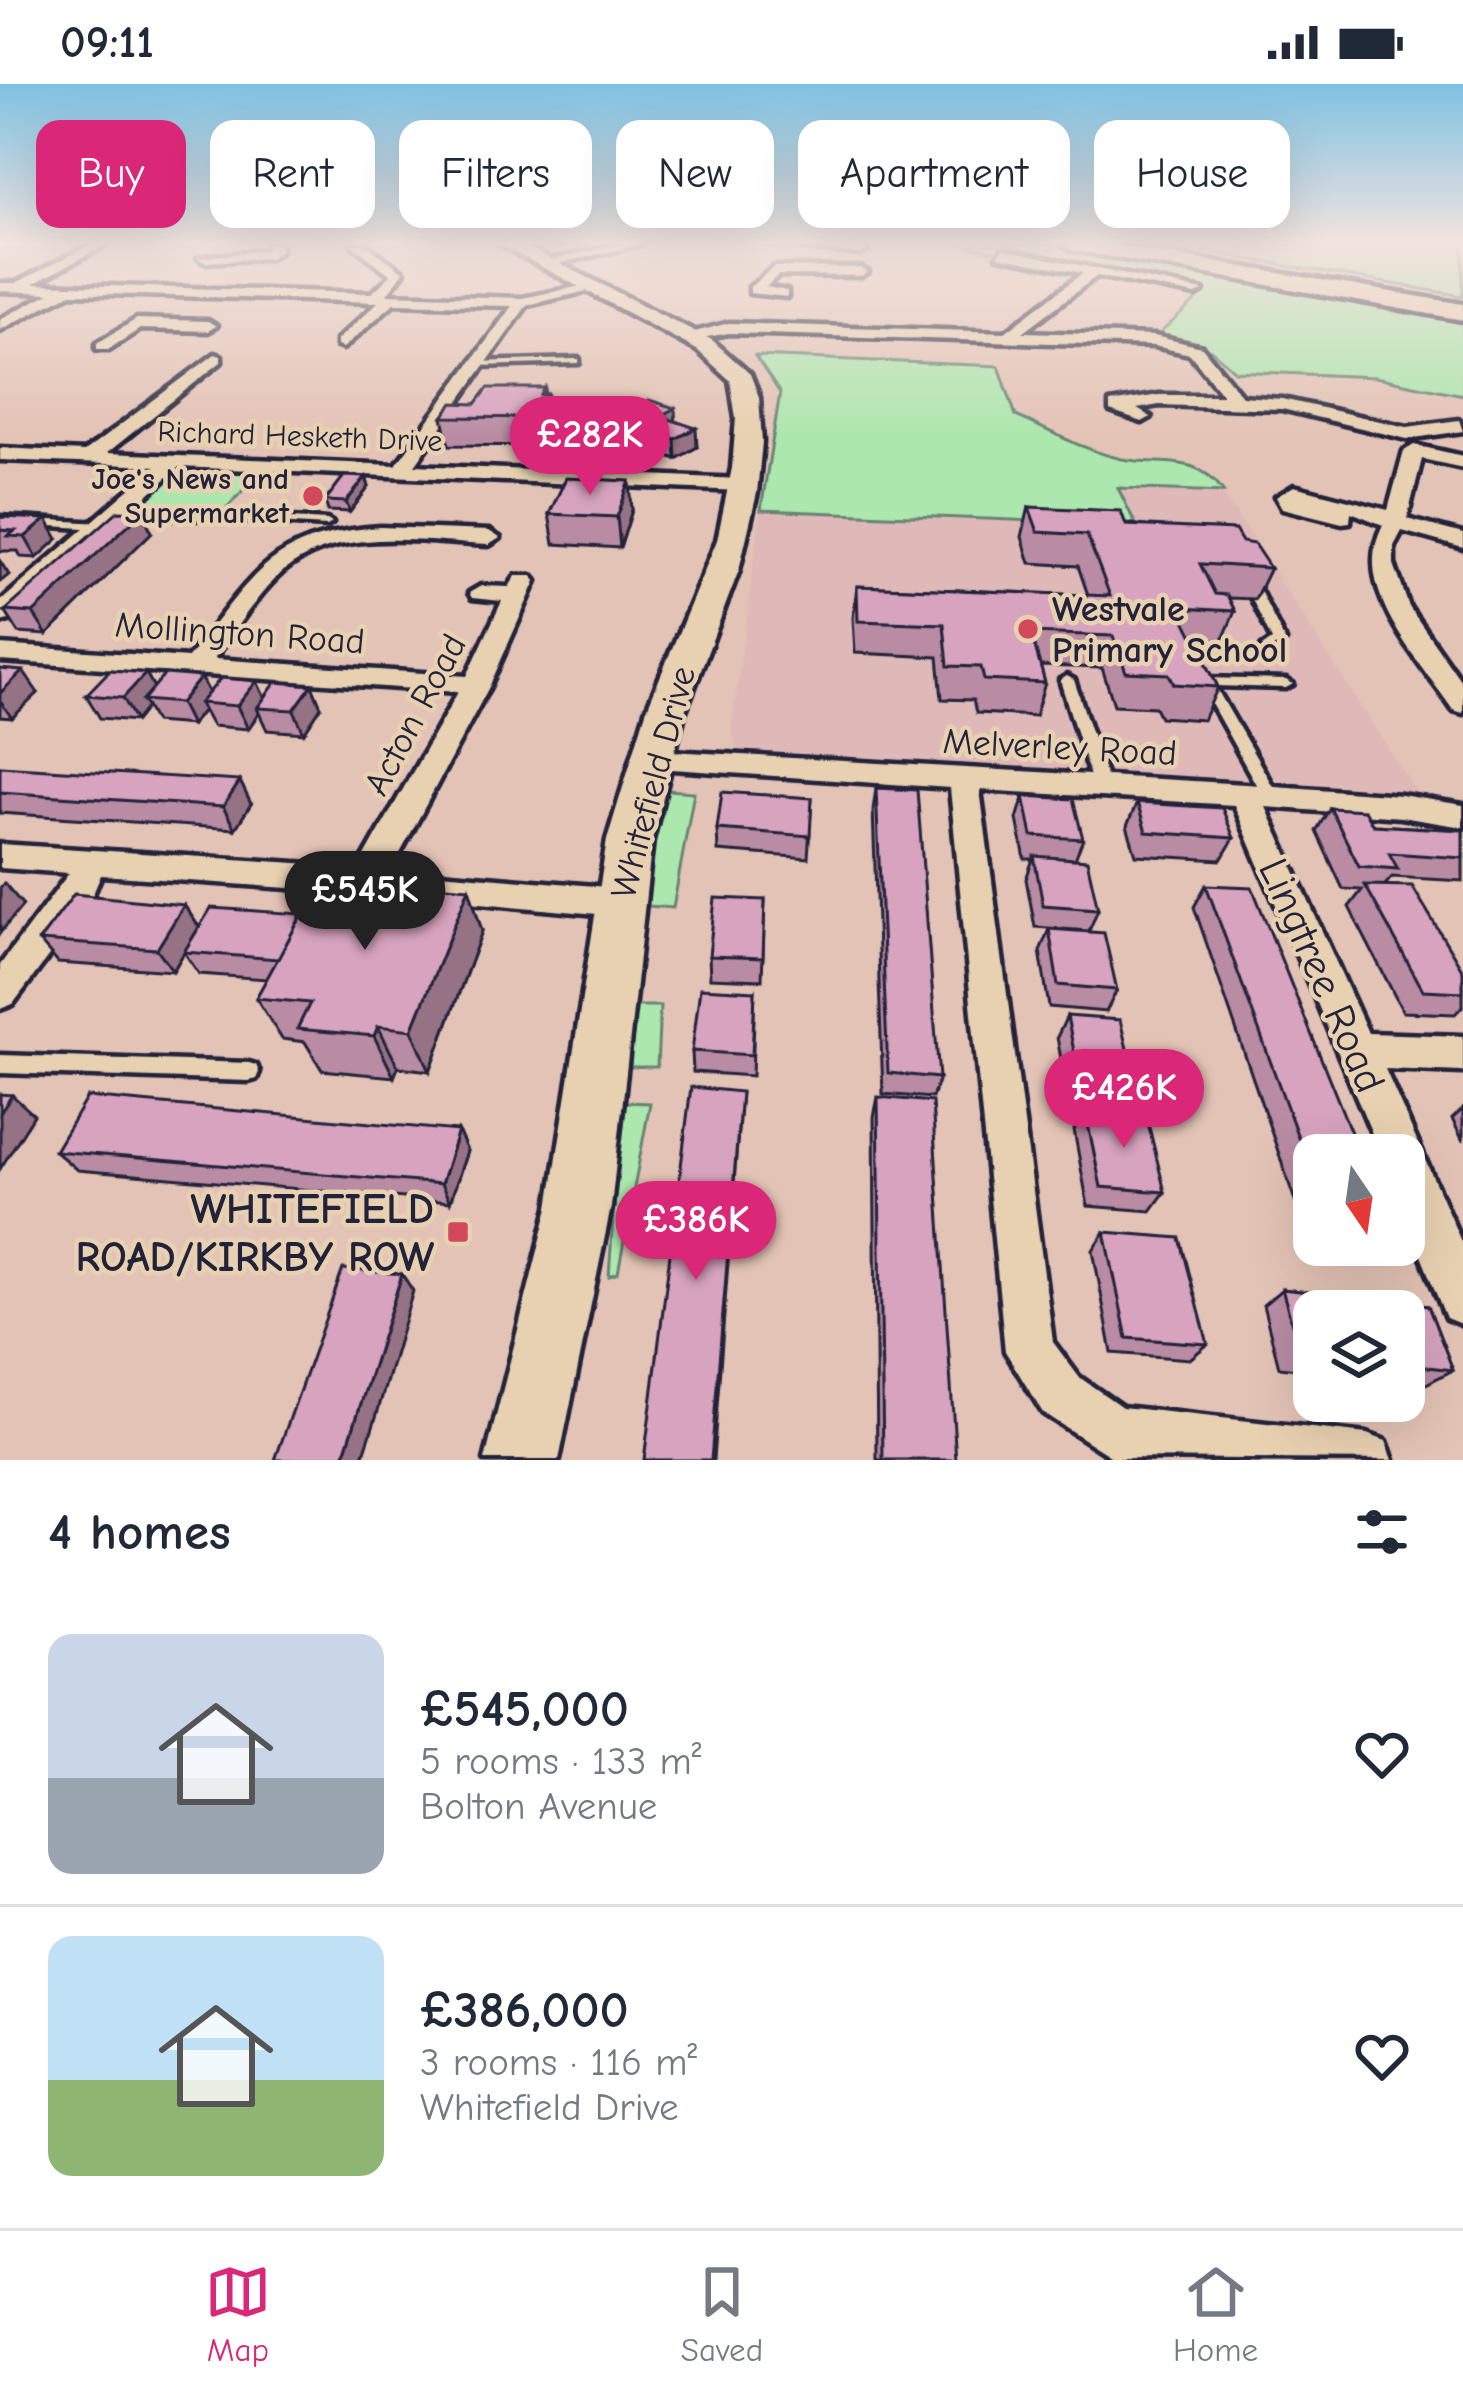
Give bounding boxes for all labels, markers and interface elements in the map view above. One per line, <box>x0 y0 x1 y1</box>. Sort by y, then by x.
text: 09:11 <box>60 16 154 68</box>
chip: Buy <box>36 120 186 228</box>
chip: Rent <box>210 120 375 228</box>
chip: Filters <box>399 120 592 228</box>
chip: New <box>616 120 774 228</box>
chip: Apartment <box>798 120 1070 228</box>
chip: House <box>1094 120 1290 228</box>
pin: £282K <box>506 396 674 498</box>
text: £282K <box>537 412 643 457</box>
street label: Richard Hesketh Drive <box>157 414 443 459</box>
place label: Joe's News and Supermarket <box>92 462 290 531</box>
marker: Joe's News and Supermarket <box>300 483 326 509</box>
place label: Westvale Primary School <box>1052 589 1287 671</box>
street label: Mollington Road <box>114 604 366 663</box>
marker: Westvale Primary School <box>1015 616 1041 642</box>
street label: Acton Road <box>356 627 475 802</box>
street label: Whitefield Drive <box>603 662 704 903</box>
street label: Melverley Road <box>942 721 1178 774</box>
pin: £545K <box>281 851 449 953</box>
street label: Lingtree Road <box>1248 851 1395 1100</box>
text: £545K <box>311 867 419 912</box>
pin: £426K <box>1040 1049 1208 1151</box>
text: £426K <box>1071 1065 1177 1110</box>
north arrow <box>1293 1134 1425 1266</box>
map controls <box>1293 1134 1425 1422</box>
pin: £386K <box>612 1181 780 1283</box>
place label: WHITEFIELD ROAD/KIRKBY ROW <box>75 1185 434 1282</box>
text: £386K <box>642 1197 750 1242</box>
marker: WHITEFIELD ROAD/KIRKBY ROW <box>445 1219 471 1245</box>
button: layers <box>1293 1290 1425 1422</box>
icon: filters <box>1349 1499 1415 1565</box>
text: 4 homes <box>48 1503 231 1562</box>
text: £545,000 <box>420 1680 629 1739</box>
icon: home <box>144 1682 288 1826</box>
icon: heart <box>1349 1721 1415 1787</box>
text: 5 rooms · 133 m² <box>420 1739 702 1784</box>
text: Bolton Avenue <box>420 1784 657 1829</box>
text: £386,000 <box>420 1981 629 2040</box>
icon: home <box>144 1984 288 2128</box>
icon: heart <box>1349 2023 1415 2089</box>
text: 3 rooms · 116 m² <box>420 2040 697 2085</box>
text: Whitefield Drive <box>420 2085 679 2130</box>
tab: Map <box>205 2259 271 2369</box>
tab: Saved <box>681 2259 763 2369</box>
tab: Home <box>1173 2259 1258 2369</box>

